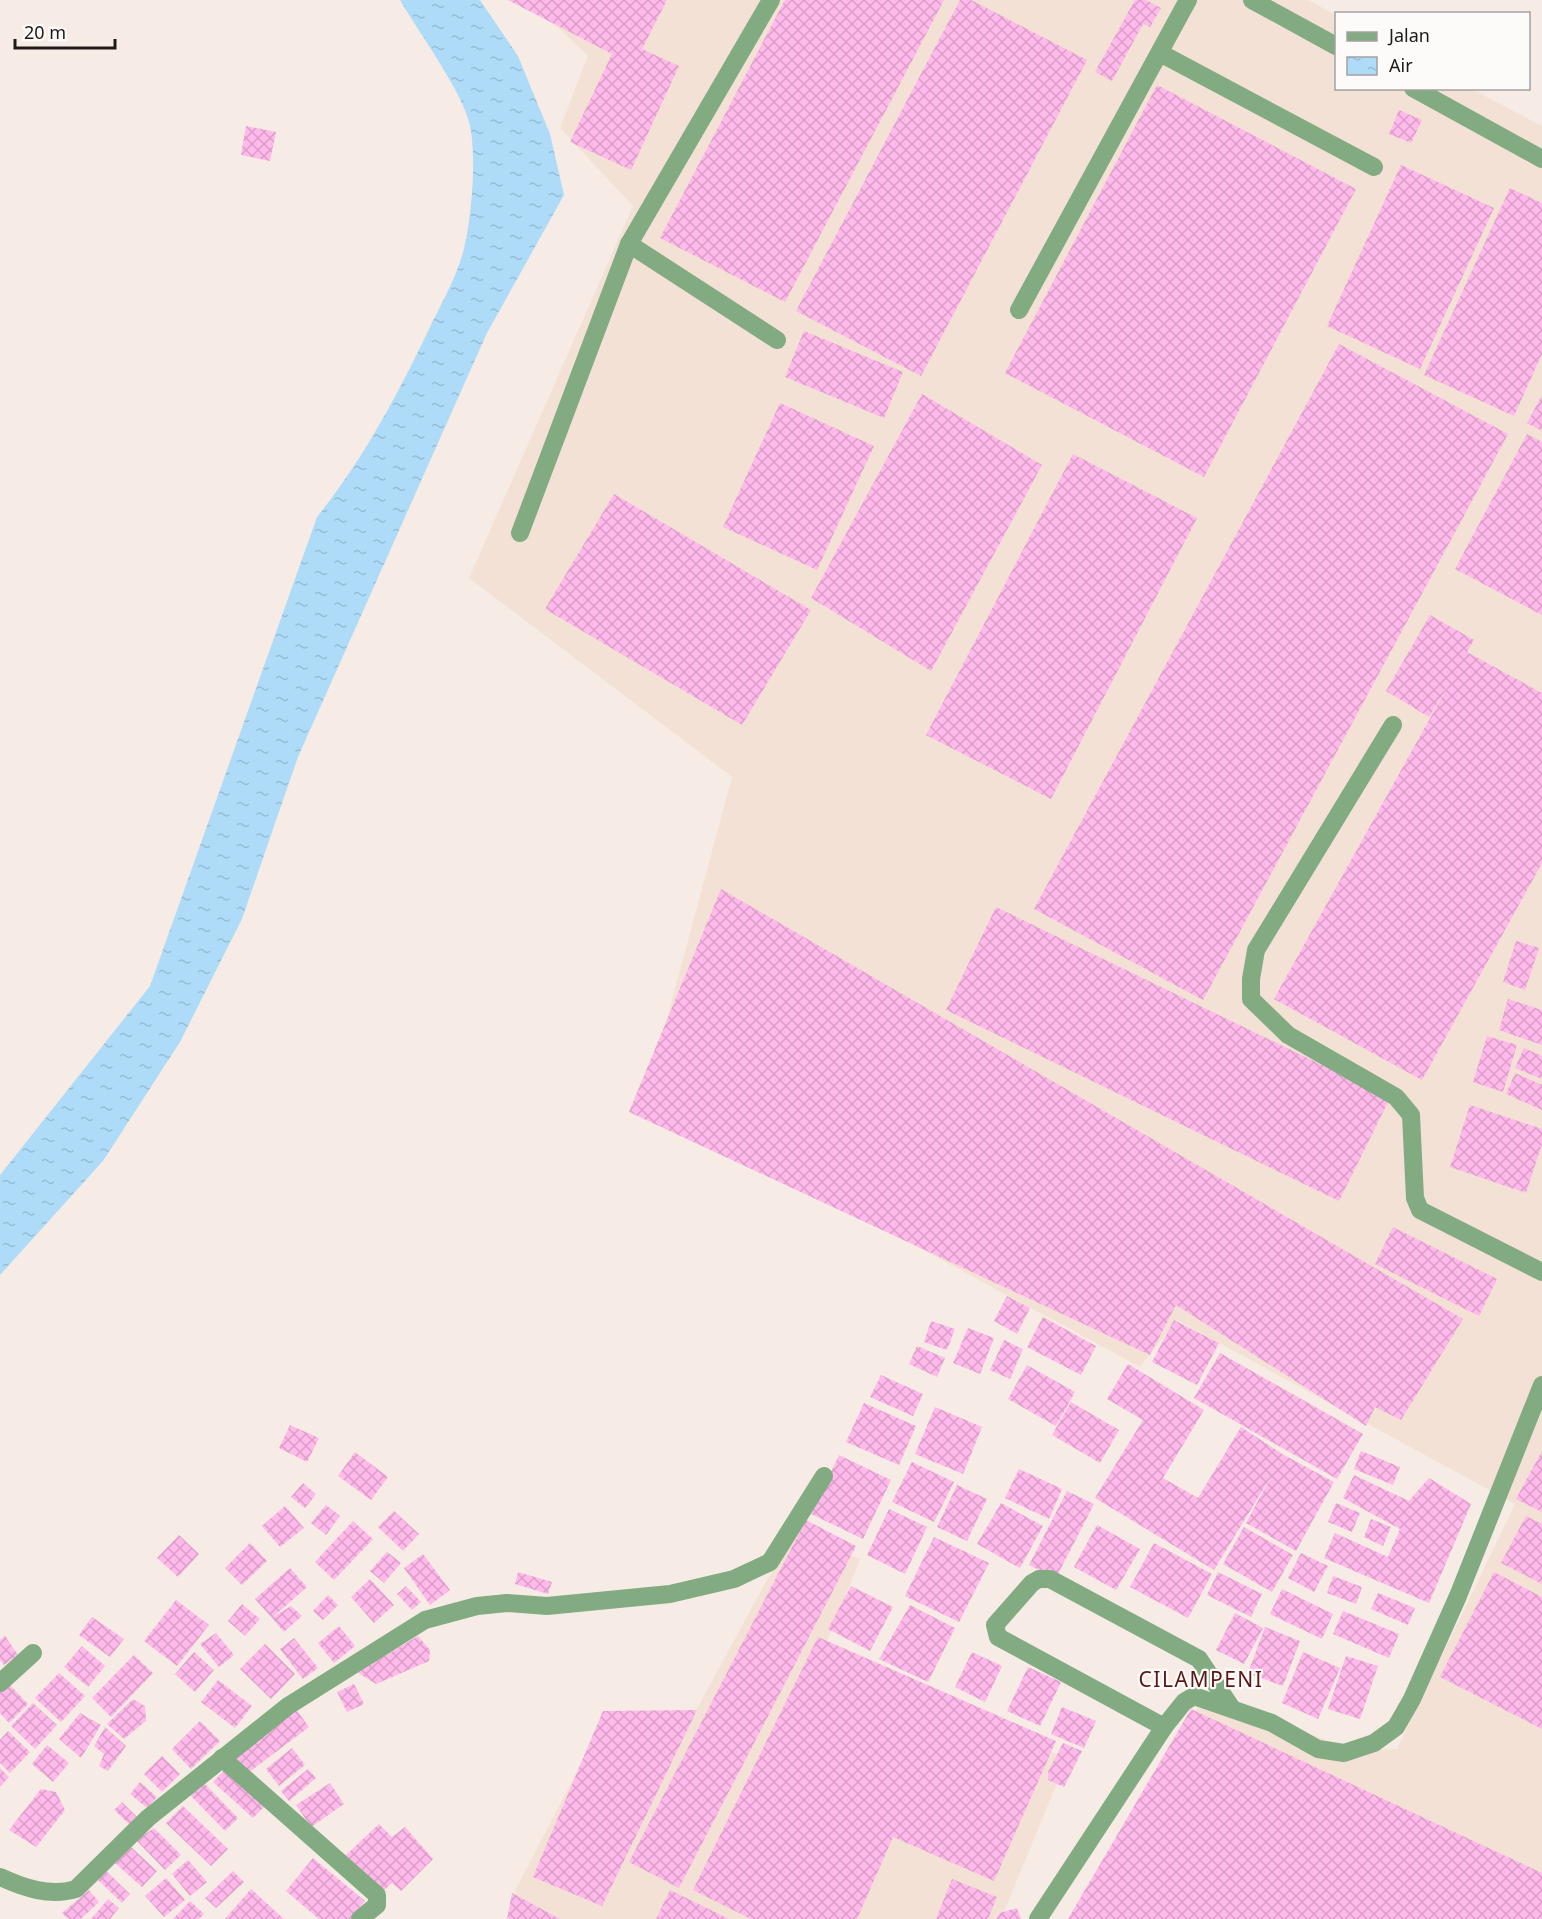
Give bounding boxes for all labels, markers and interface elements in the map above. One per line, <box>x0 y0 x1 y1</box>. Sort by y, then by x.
scale bar <box>15 12 116 50</box>
legend <box>1335 12 1530 90</box>
text: 20 m <box>24 20 66 44</box>
text: Jalan <box>1387 23 1430 47</box>
text: Air <box>1389 53 1413 77</box>
district label: CILAMPENI <box>1139 1665 1263 1693</box>

